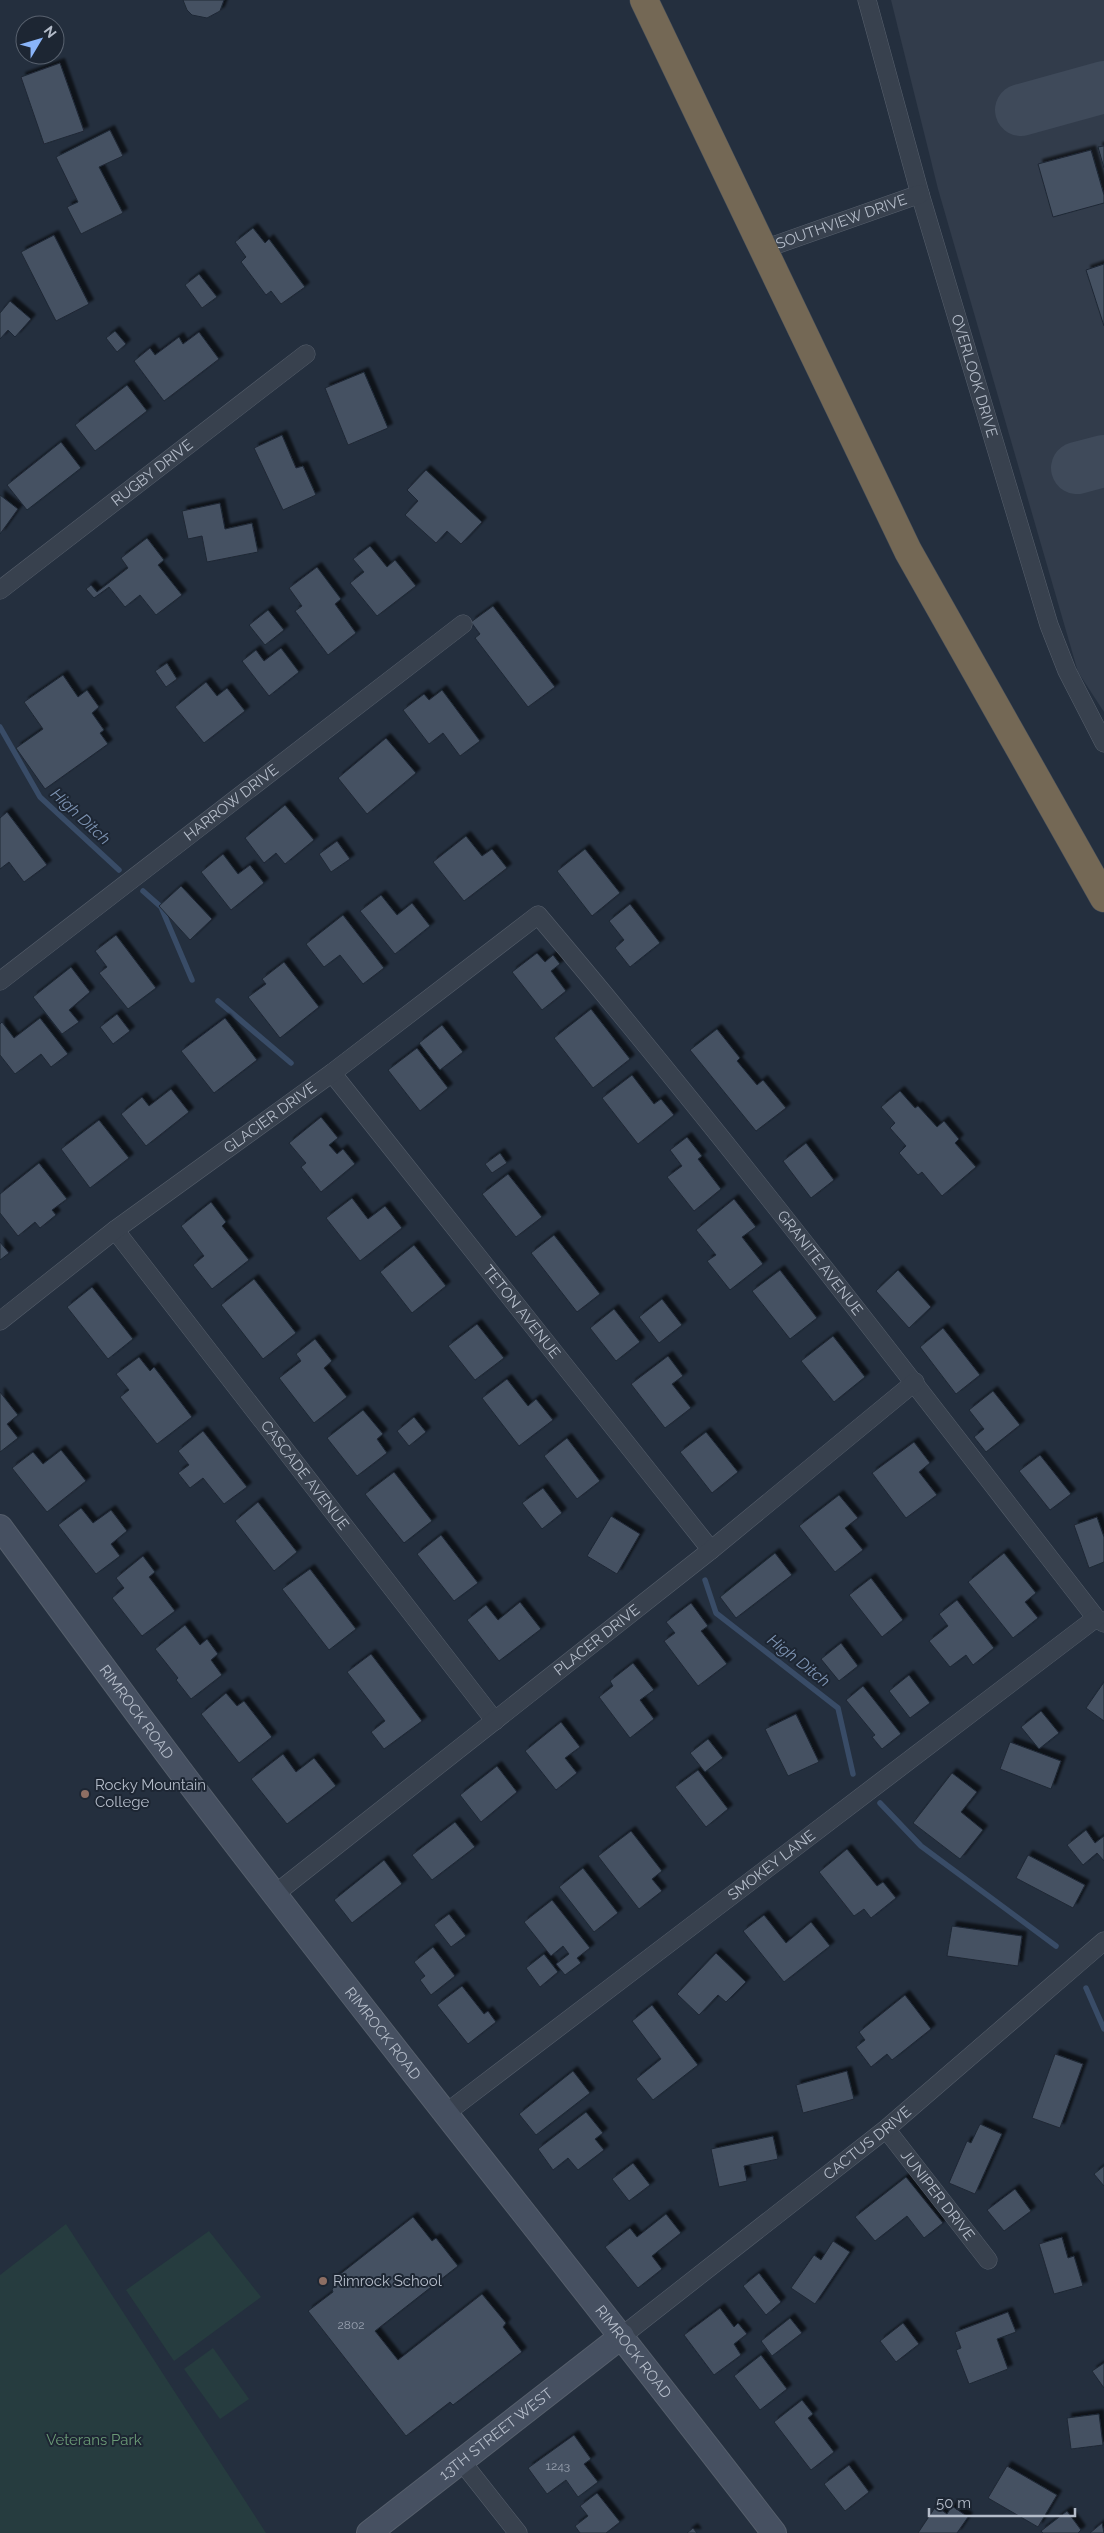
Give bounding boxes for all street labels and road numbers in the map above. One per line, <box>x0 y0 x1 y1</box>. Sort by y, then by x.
street label: SOUTHVIEW DRIVE <box>773 190 909 253</box>
street label: OVERLOOK DRIVE <box>948 312 1001 440</box>
street label: RUGBY DRIVE <box>108 436 196 510</box>
street label: HARROW DRIVE <box>180 761 282 845</box>
street label: GLACIER DRIVE <box>220 1078 320 1157</box>
street label: GRANITE AVENUE <box>773 1207 867 1319</box>
street label: TETON AVENUE <box>479 1262 564 1362</box>
street label: CASCADE AVENUE <box>257 1417 353 1533</box>
street label: PLACER DRIVE <box>550 1601 643 1679</box>
street label: RIMROCK ROAD <box>96 1661 177 1763</box>
street label: SMOKEY LANE <box>724 1826 819 1904</box>
street label: RIMROCK ROAD <box>341 1984 425 2084</box>
street label: CACTUS DRIVE <box>820 2103 915 2184</box>
street label: JUNIPER DRIVE <box>897 2147 978 2244</box>
street label: RIMROCK ROAD <box>591 2302 675 2402</box>
street label: 13TH STREET WEST <box>436 2384 556 2484</box>

